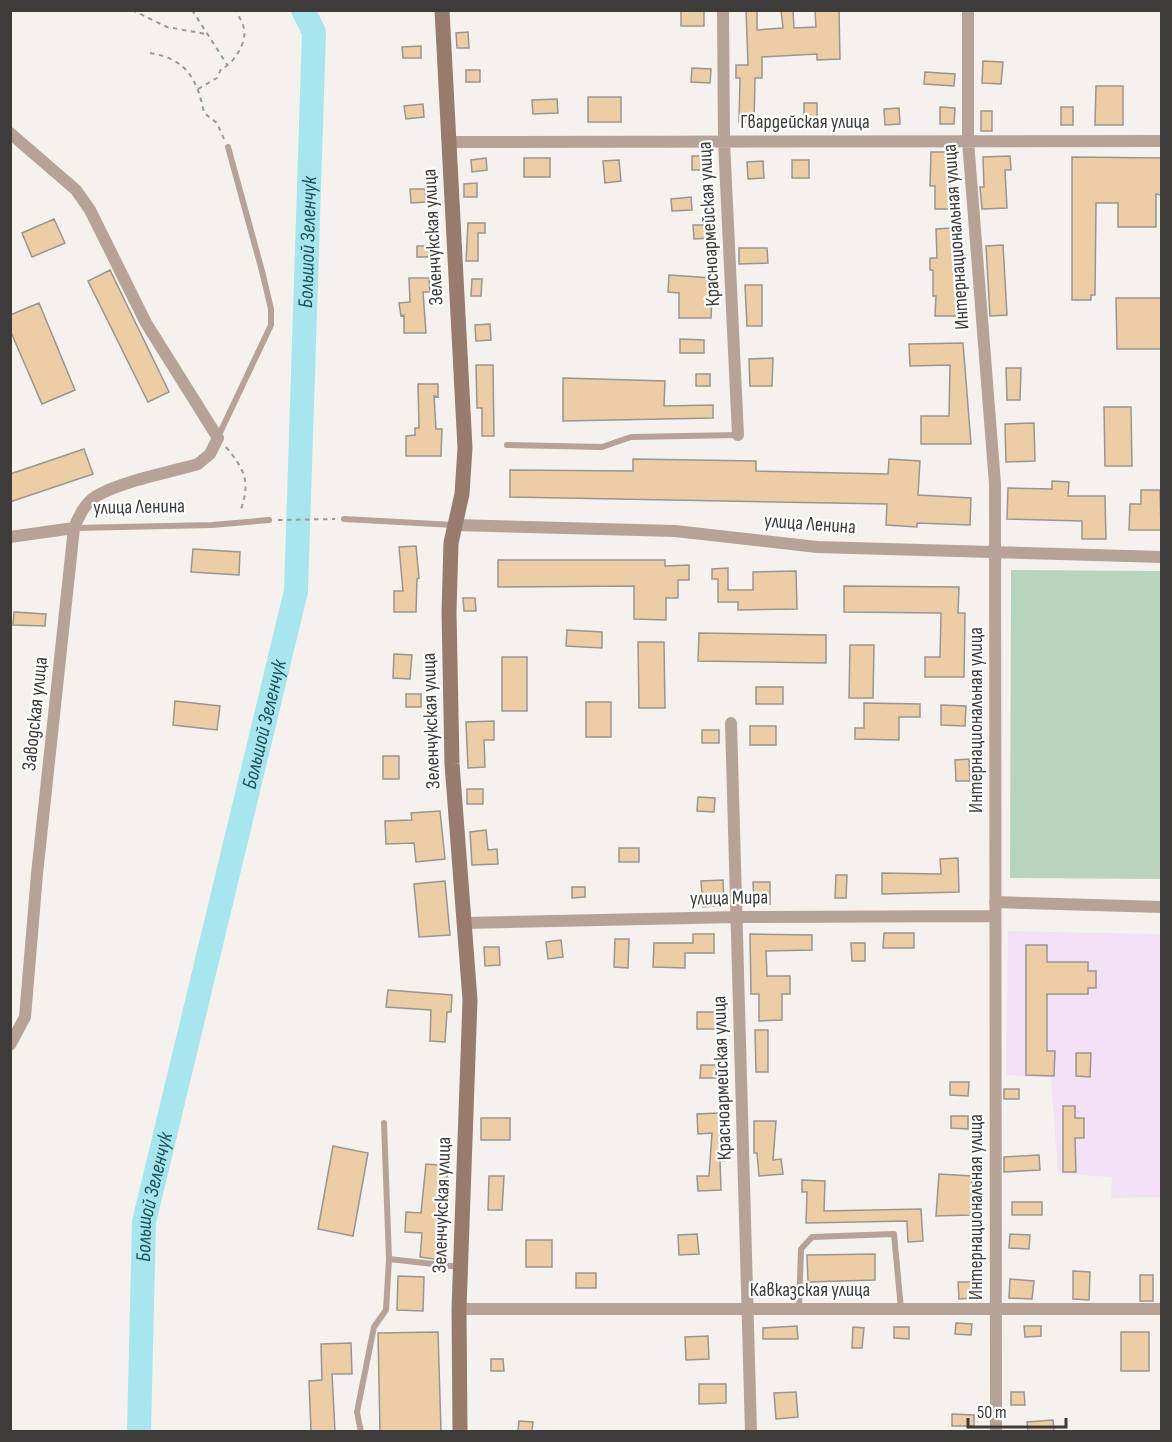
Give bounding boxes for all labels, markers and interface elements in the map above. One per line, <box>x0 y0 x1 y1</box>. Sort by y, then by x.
street label: Гвардейская улица <box>740 110 870 134</box>
street label: Красноармейская улица <box>693 141 725 307</box>
street label: Интернациональная улица <box>938 144 974 330</box>
street label: Зеленчукская улица <box>417 168 449 306</box>
water label: Большой Зеленчук <box>293 175 322 308</box>
street label: улица Ленина <box>93 494 185 520</box>
street label: улица Ленина <box>763 509 857 539</box>
street label: Интернациональная улица <box>964 627 988 813</box>
street label: Зеленчукская улица <box>417 652 445 790</box>
street label: Заводская улица <box>17 656 53 772</box>
water label: Большой Зеленчук <box>236 656 292 791</box>
street label: улица Мира <box>690 885 768 911</box>
street label: Красноармейская улица <box>707 995 737 1161</box>
street label: Интернациональная улица <box>964 1114 988 1300</box>
water label: Большой Зеленчук <box>131 1129 178 1262</box>
street label: Зеленчукская улица <box>428 1136 456 1274</box>
street label: Кавказская улица <box>750 1278 870 1302</box>
scale bar <box>968 1391 1066 1429</box>
text: 50 m <box>977 1402 1007 1423</box>

